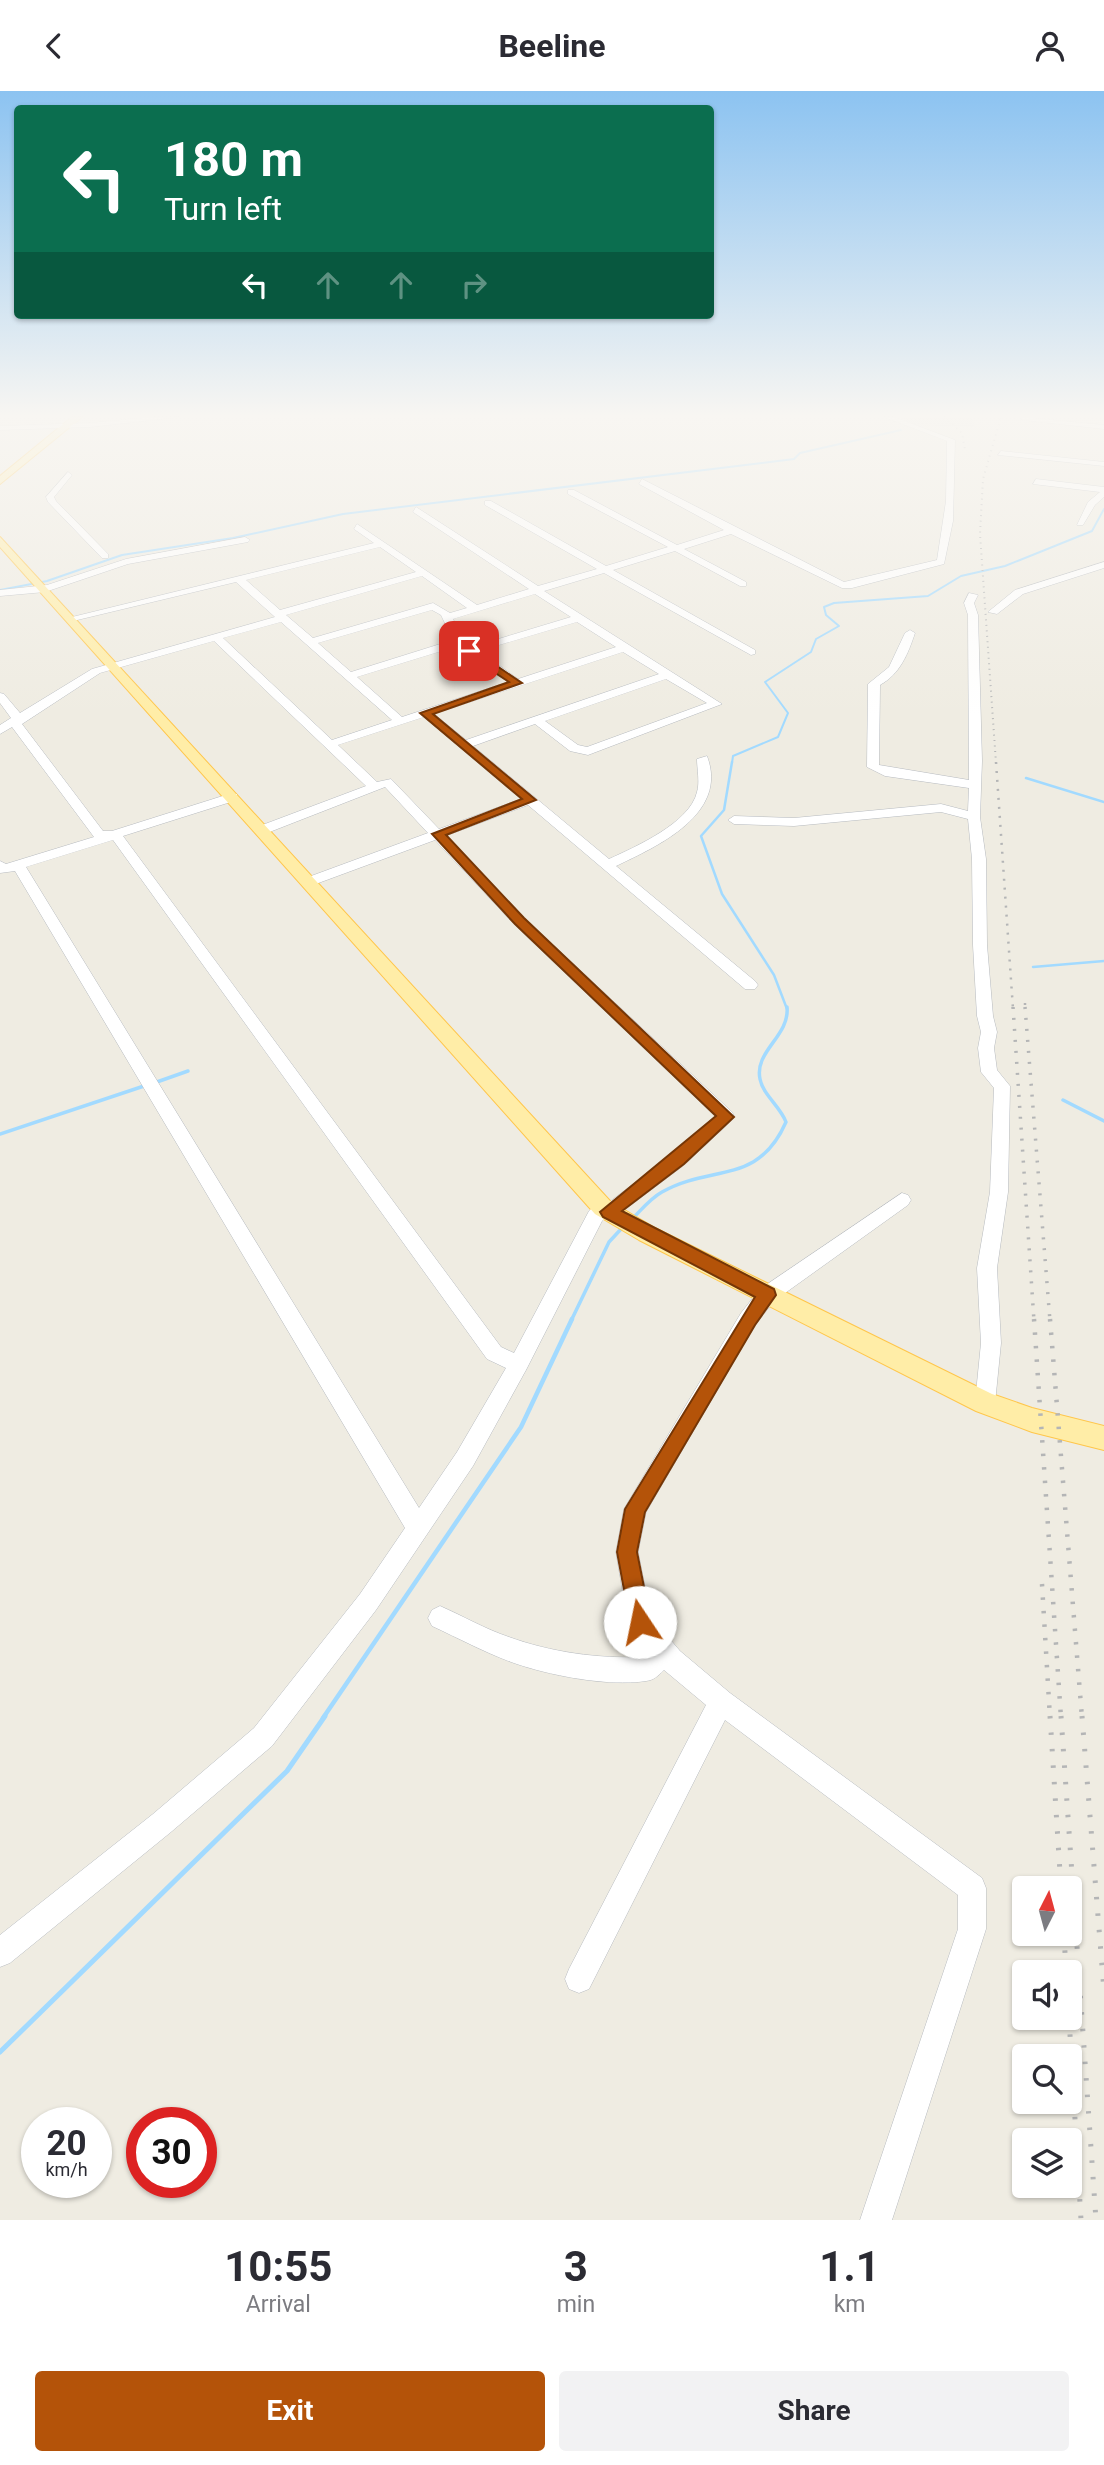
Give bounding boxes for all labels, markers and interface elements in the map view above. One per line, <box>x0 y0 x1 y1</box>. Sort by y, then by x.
icon: back <box>35 27 73 65</box>
text: Beeline <box>498 27 606 65</box>
icon: person <box>1031 27 1069 65</box>
text: 180 m <box>164 131 303 188</box>
icon: left <box>49 133 140 224</box>
text: Turn left <box>164 190 282 228</box>
icon: left <box>236 266 274 304</box>
icon: ahead <box>309 266 347 304</box>
icon: ahead <box>382 266 420 304</box>
icon: right <box>455 266 493 304</box>
pin <box>439 621 499 681</box>
icon: arrive <box>450 632 488 670</box>
position arrow <box>603 1585 677 1659</box>
north arrow <box>1012 1876 1082 1946</box>
map controls <box>1012 1876 1082 2198</box>
button: sound <box>1012 1960 1082 2030</box>
button: search <box>1012 2044 1082 2114</box>
speed limit sign: 30 <box>126 2107 217 2198</box>
text: 20 <box>46 2123 87 2164</box>
button: layers <box>1012 2128 1082 2198</box>
text: km/h <box>45 2159 88 2180</box>
text: 10:55 <box>224 2242 332 2291</box>
text: 3 <box>564 2242 588 2291</box>
text: 1.1 <box>819 2242 880 2291</box>
text: Arrival <box>246 2291 311 2318</box>
text: min <box>557 2291 595 2318</box>
text: km <box>834 2291 865 2318</box>
button: Exit <box>35 2371 545 2451</box>
button: Share <box>559 2371 1069 2451</box>

